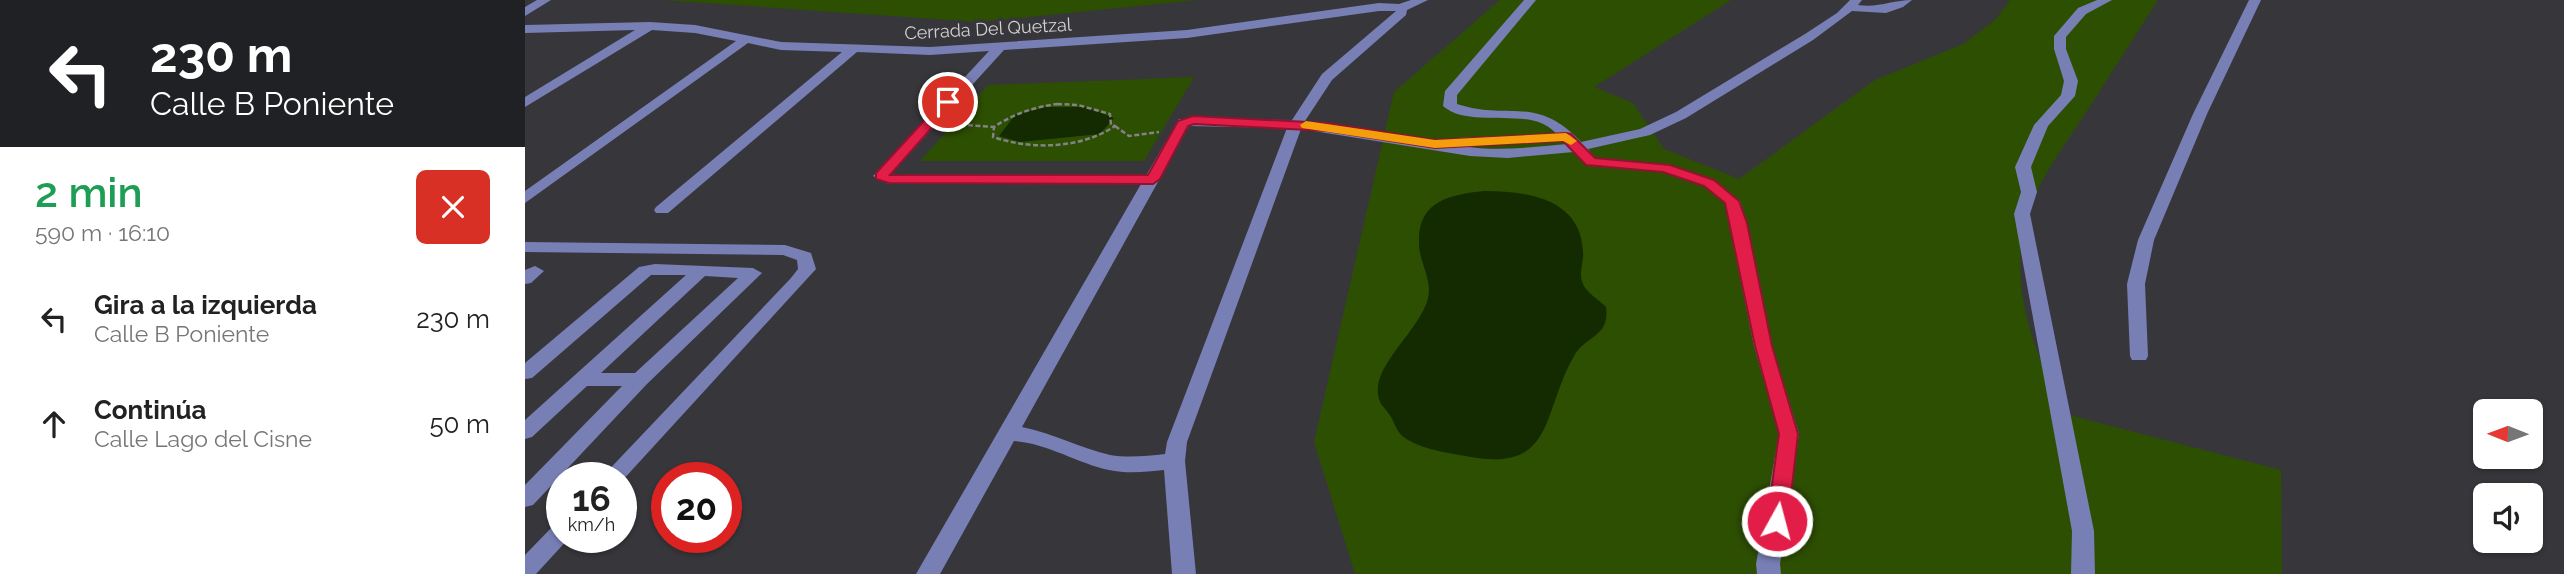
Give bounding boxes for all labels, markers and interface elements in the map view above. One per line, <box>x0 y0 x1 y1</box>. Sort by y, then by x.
street label: Cerrada Del Quetzal <box>904 14 1072 43</box>
text: 230 m <box>150 26 292 83</box>
icon: left <box>35 28 126 119</box>
pin <box>918 72 978 132</box>
icon: arrive <box>929 83 967 121</box>
text: Calle B Poniente <box>150 85 394 122</box>
text: 2 min <box>35 168 143 217</box>
button: close <box>416 170 490 244</box>
text: 590 m · 16:10 <box>35 219 170 246</box>
text: Gira a la izquierda <box>94 290 317 320</box>
icon: left <box>35 300 73 338</box>
text: 230 m <box>416 304 490 334</box>
text: Calle B Poniente <box>94 320 269 347</box>
text: Continúa <box>94 395 206 425</box>
north arrow <box>2473 399 2543 469</box>
map controls <box>2473 399 2543 553</box>
icon: ahead <box>35 405 73 443</box>
text: 50 m <box>429 409 490 439</box>
text: Calle Lago del Cisne <box>94 425 312 452</box>
speed limit sign: 20 <box>651 462 742 553</box>
text: 16 <box>572 478 611 519</box>
button: sound <box>2473 483 2543 553</box>
position arrow <box>1740 484 1814 558</box>
text: km/h <box>568 514 615 535</box>

